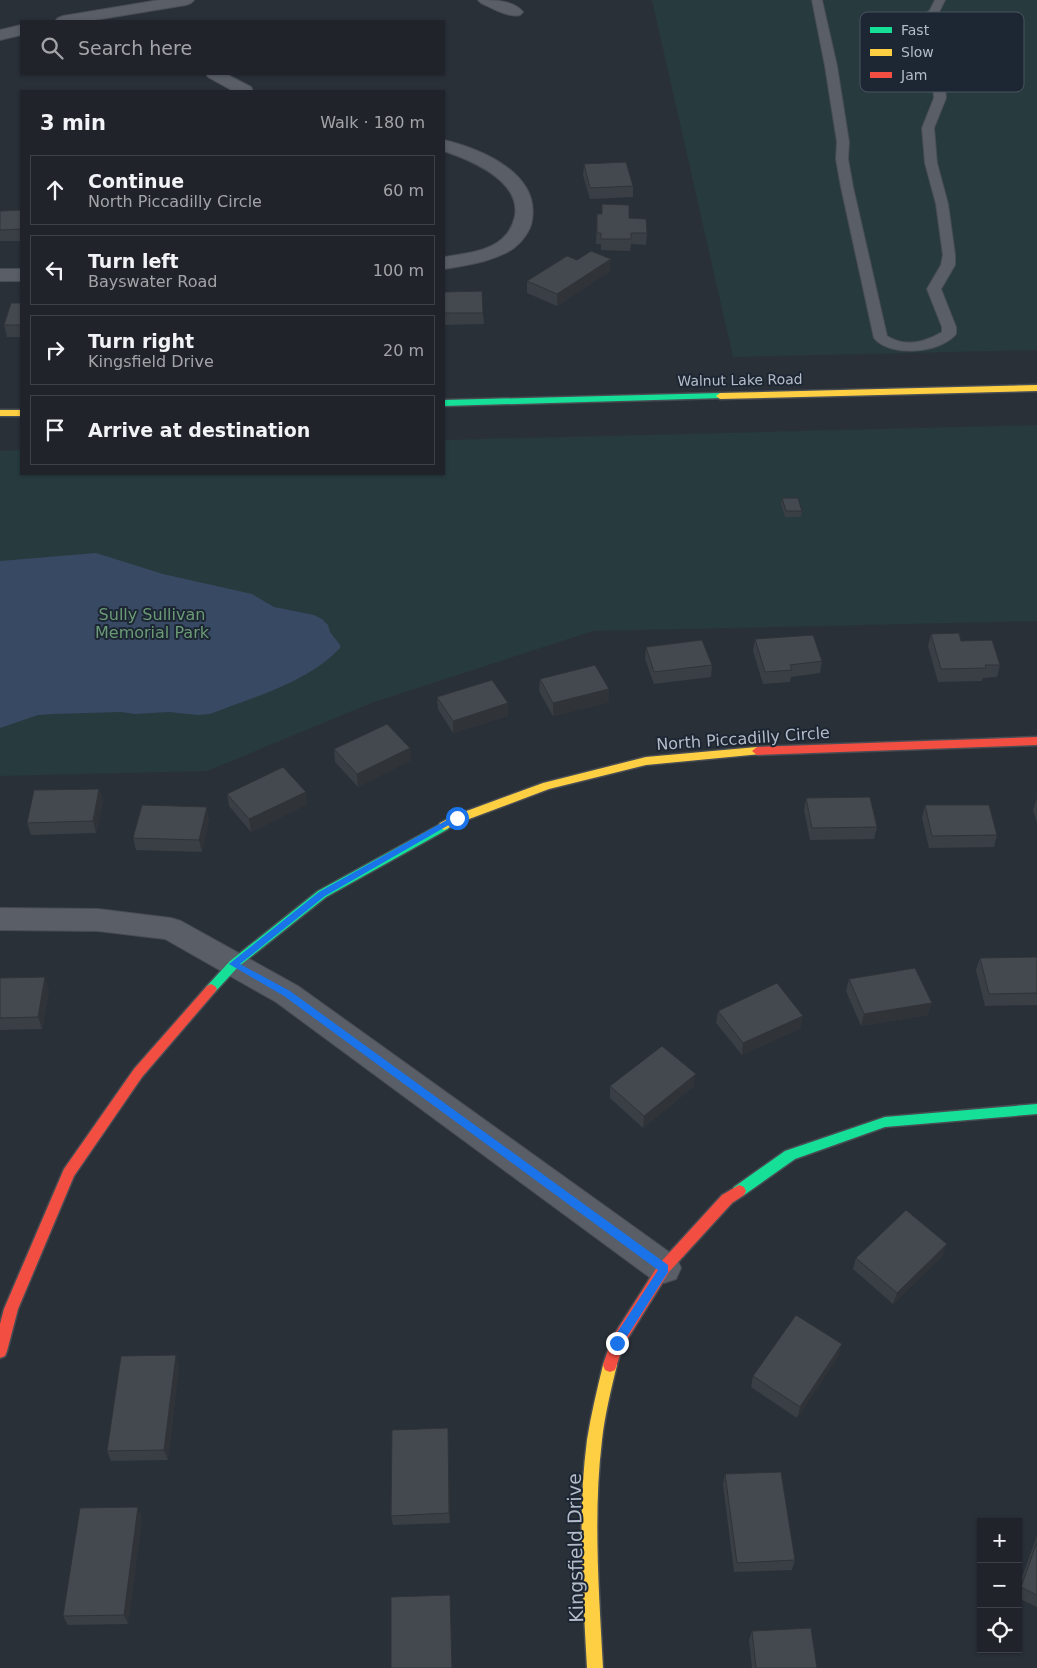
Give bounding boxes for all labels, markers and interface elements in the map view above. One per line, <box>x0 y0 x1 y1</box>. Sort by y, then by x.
legend <box>860 12 1024 92</box>
search box <box>20 20 445 75</box>
text: Fast <box>901 22 930 38</box>
icon: search <box>38 34 66 62</box>
text: Search here <box>78 37 192 59</box>
text: Slow <box>901 44 934 60</box>
text: Jam <box>900 67 927 83</box>
text: 3 min <box>40 111 106 135</box>
text: Walk · 180 m <box>320 113 425 132</box>
text: Continue <box>88 170 184 192</box>
icon: ahead <box>41 176 69 204</box>
text: 60 m <box>383 181 424 200</box>
text: North Piccadilly Circle <box>88 192 262 211</box>
text: Turn left <box>88 250 179 272</box>
icon: left <box>41 256 69 284</box>
text: 100 m <box>373 261 424 280</box>
text: Bayswater Road <box>88 272 217 291</box>
text: Turn right <box>88 330 194 352</box>
icon: right <box>41 336 69 364</box>
text: 20 m <box>383 341 424 360</box>
text: Kingsfield Drive <box>88 352 214 371</box>
street label: Walnut Lake Road <box>677 371 803 389</box>
icon: arrive <box>41 416 69 444</box>
text: Arrive at destination <box>88 419 310 441</box>
park label: Sully Sullivan Memorial Park <box>95 605 210 642</box>
street label: North Piccadilly Circle <box>656 723 830 754</box>
route start <box>446 807 469 830</box>
route end <box>606 1332 629 1355</box>
street label: Kingsfield Drive <box>563 1473 587 1623</box>
map controls <box>977 1518 1022 1653</box>
button: + <box>977 1518 1022 1563</box>
button: − <box>977 1563 1022 1608</box>
button: locate <box>977 1608 1022 1653</box>

